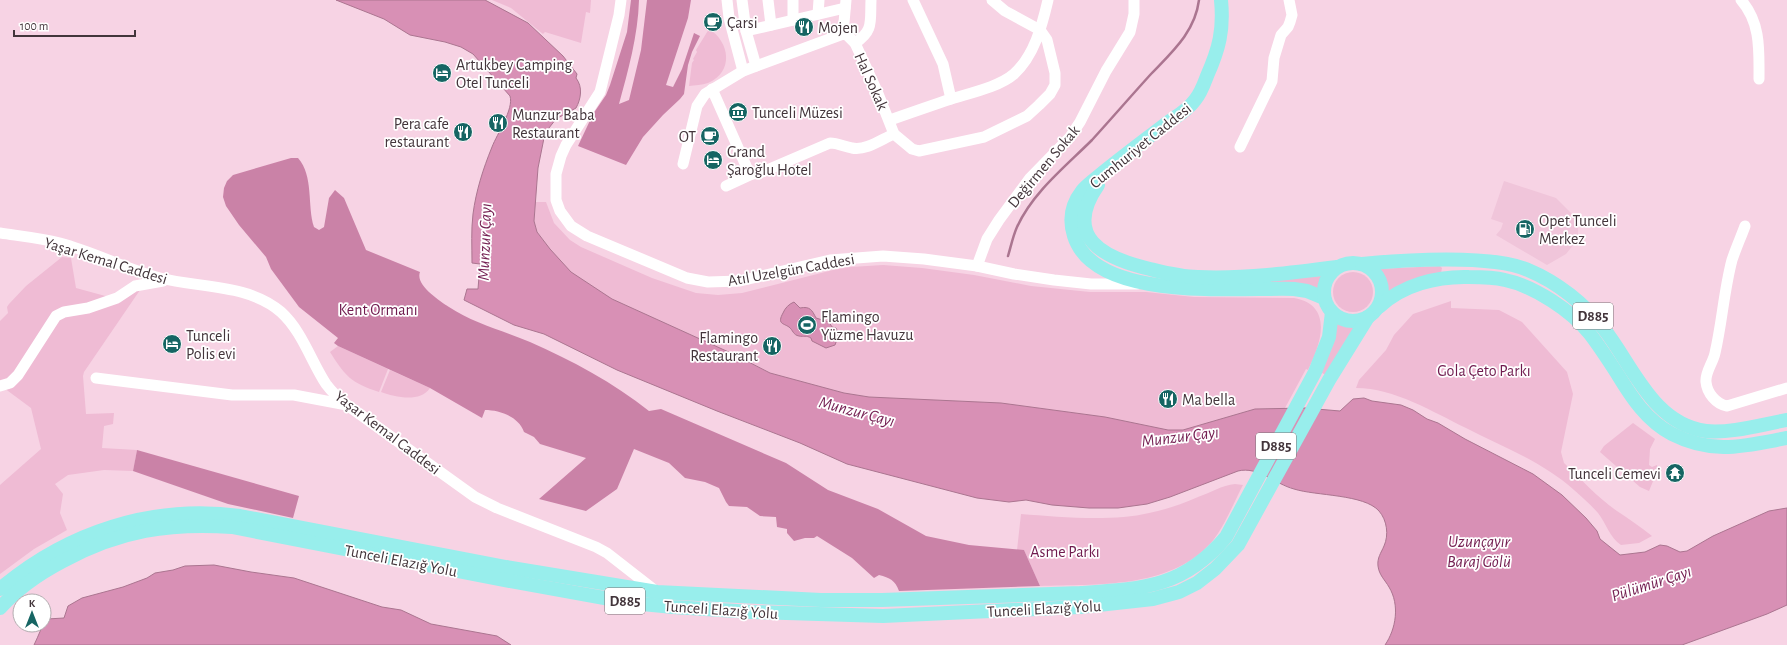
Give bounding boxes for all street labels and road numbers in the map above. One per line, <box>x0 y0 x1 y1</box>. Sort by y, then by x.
street label: Hal Sokak <box>851 50 891 113</box>
street label: Cumhuriyet Caddesi <box>1087 100 1195 192</box>
street label: Değirmen Sokak <box>1005 122 1083 211</box>
street label: Yaşar Kemal Caddesi <box>42 235 169 287</box>
street label: Atıl Uzelgün Caddesi <box>727 251 856 289</box>
road number: D885 <box>1573 303 1613 329</box>
street label: Yaşar Kemal Caddesi <box>332 388 443 478</box>
road number: D885 <box>1256 433 1296 459</box>
street label: Tunceli Elazığ Yolu <box>343 542 458 580</box>
road number: D885 <box>605 588 645 614</box>
street label: Tunceli Elazığ Yolu <box>663 598 778 622</box>
street label: Tunceli Elazığ Yolu <box>987 598 1102 620</box>

